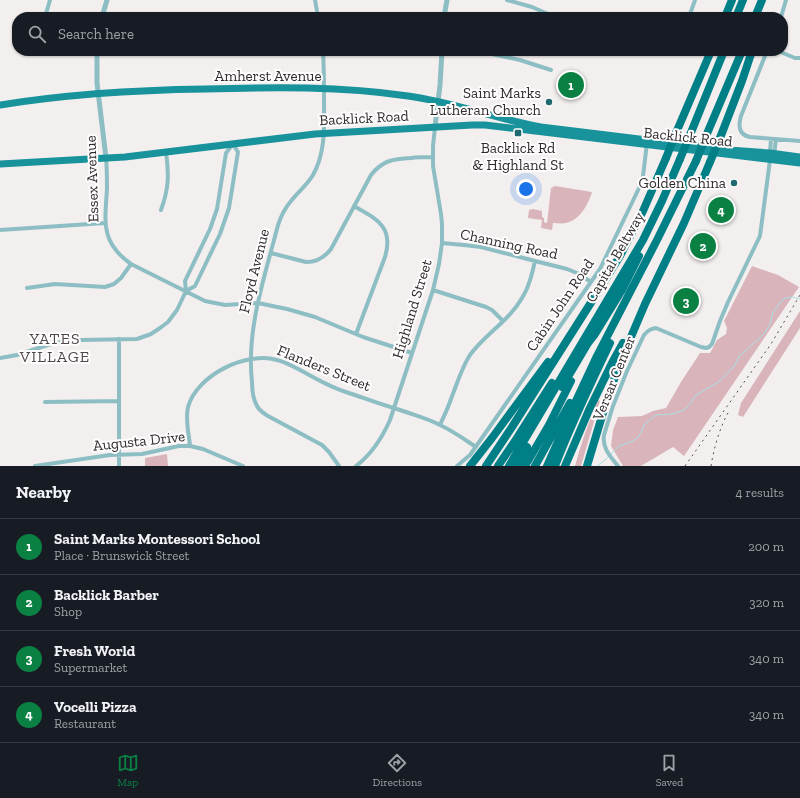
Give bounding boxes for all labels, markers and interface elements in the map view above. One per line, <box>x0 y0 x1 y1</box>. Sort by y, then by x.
search box <box>12 12 788 56</box>
icon: search <box>26 23 48 45</box>
text: Search here <box>58 25 134 43</box>
street label: Amherst Avenue <box>214 67 322 85</box>
pin: 1 <box>558 70 584 100</box>
place label: Saint Marks Lutheran Church <box>430 84 542 119</box>
marker: Saint Marks Lutheran Church <box>544 97 554 107</box>
street label: Backlick Road <box>319 107 410 129</box>
street label: Backlick Road <box>642 123 734 151</box>
marker: Backlick Rd & Highland St <box>513 128 523 138</box>
street label: Essex Avenue <box>81 135 103 223</box>
place label: Backlick Rd & Highland St <box>472 139 564 174</box>
place label: Golden China <box>639 174 726 192</box>
marker: Golden China <box>729 178 739 188</box>
your location <box>516 179 536 199</box>
pin: 4 <box>708 195 734 225</box>
street label: Capital Beltway <box>582 208 648 305</box>
street label: Channing Road <box>459 225 560 263</box>
street label: Floyd Avenue <box>235 227 273 315</box>
pin: 2 <box>690 231 716 261</box>
street label: Cabin John Road <box>522 255 598 355</box>
street label: Highland Street <box>388 257 436 361</box>
pin: 3 <box>673 286 699 316</box>
district label: YATES VILLAGE <box>19 329 90 366</box>
street label: Versar Center <box>588 333 639 424</box>
street label: Flanders Street <box>275 341 374 395</box>
street label: Augusta Drive <box>92 427 186 455</box>
text: Nearby <box>16 482 71 502</box>
text: 4 results <box>736 485 784 500</box>
text: Saint Marks Montessori School <box>54 530 260 548</box>
text: 1 <box>26 539 32 554</box>
text: 200 m <box>748 539 784 554</box>
text: Place · Brunswick Street <box>54 548 189 563</box>
text: Backlick Barber <box>54 586 159 604</box>
text: 2 <box>26 595 32 610</box>
text: 320 m <box>749 595 784 610</box>
text: Shop <box>54 604 82 619</box>
text: Fresh World <box>54 642 135 660</box>
text: 3 <box>26 651 32 666</box>
text: 340 m <box>749 651 784 666</box>
text: Supermarket <box>54 660 127 675</box>
text: Vocelli Pizza <box>54 698 137 716</box>
text: 4 <box>25 707 33 722</box>
text: 340 m <box>749 707 784 722</box>
text: Restaurant <box>54 716 116 731</box>
tab: Map <box>117 752 139 789</box>
tab: Directions <box>372 752 422 789</box>
tab: Saved <box>656 752 683 789</box>

